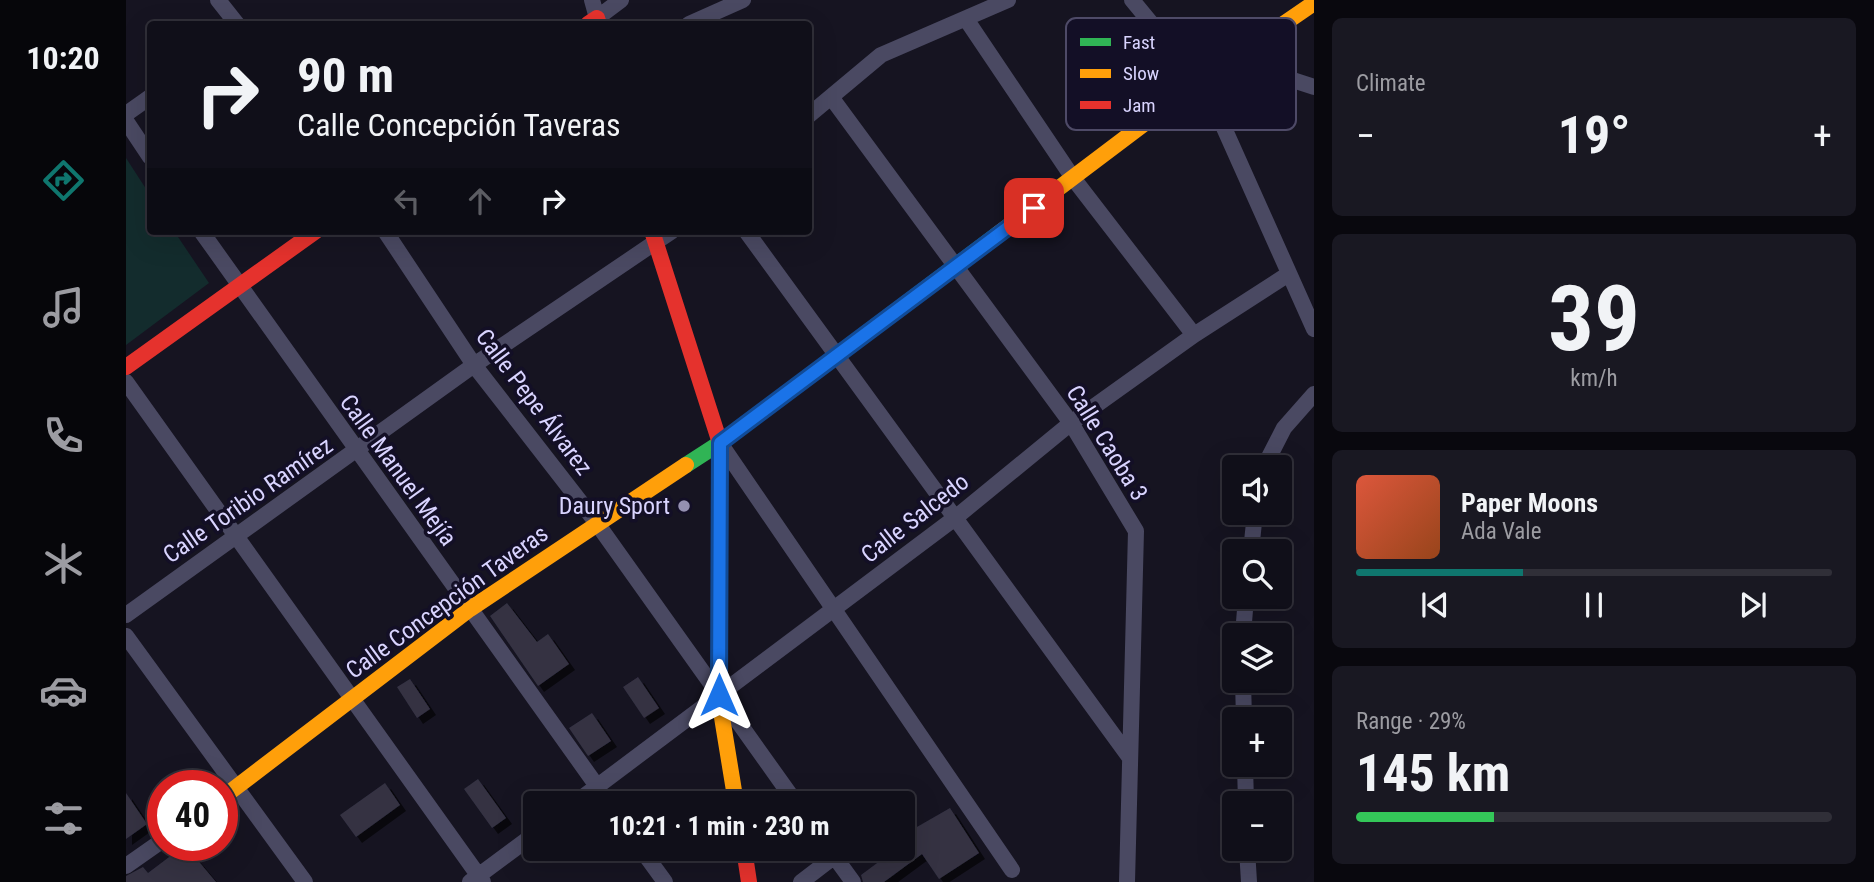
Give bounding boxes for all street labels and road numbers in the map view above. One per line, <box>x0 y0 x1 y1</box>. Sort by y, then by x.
street label: Calle Pepe Álvarez <box>470 323 598 481</box>
street label: Calle Caoba 3 <box>1060 380 1154 506</box>
street label: Calle Manuel Mejía <box>334 389 462 551</box>
street label: Calle Toribio Ramírez <box>158 431 338 569</box>
street label: Calle Salcedo <box>856 467 974 569</box>
street label: Calle Concepción Taveras <box>341 519 553 685</box>

